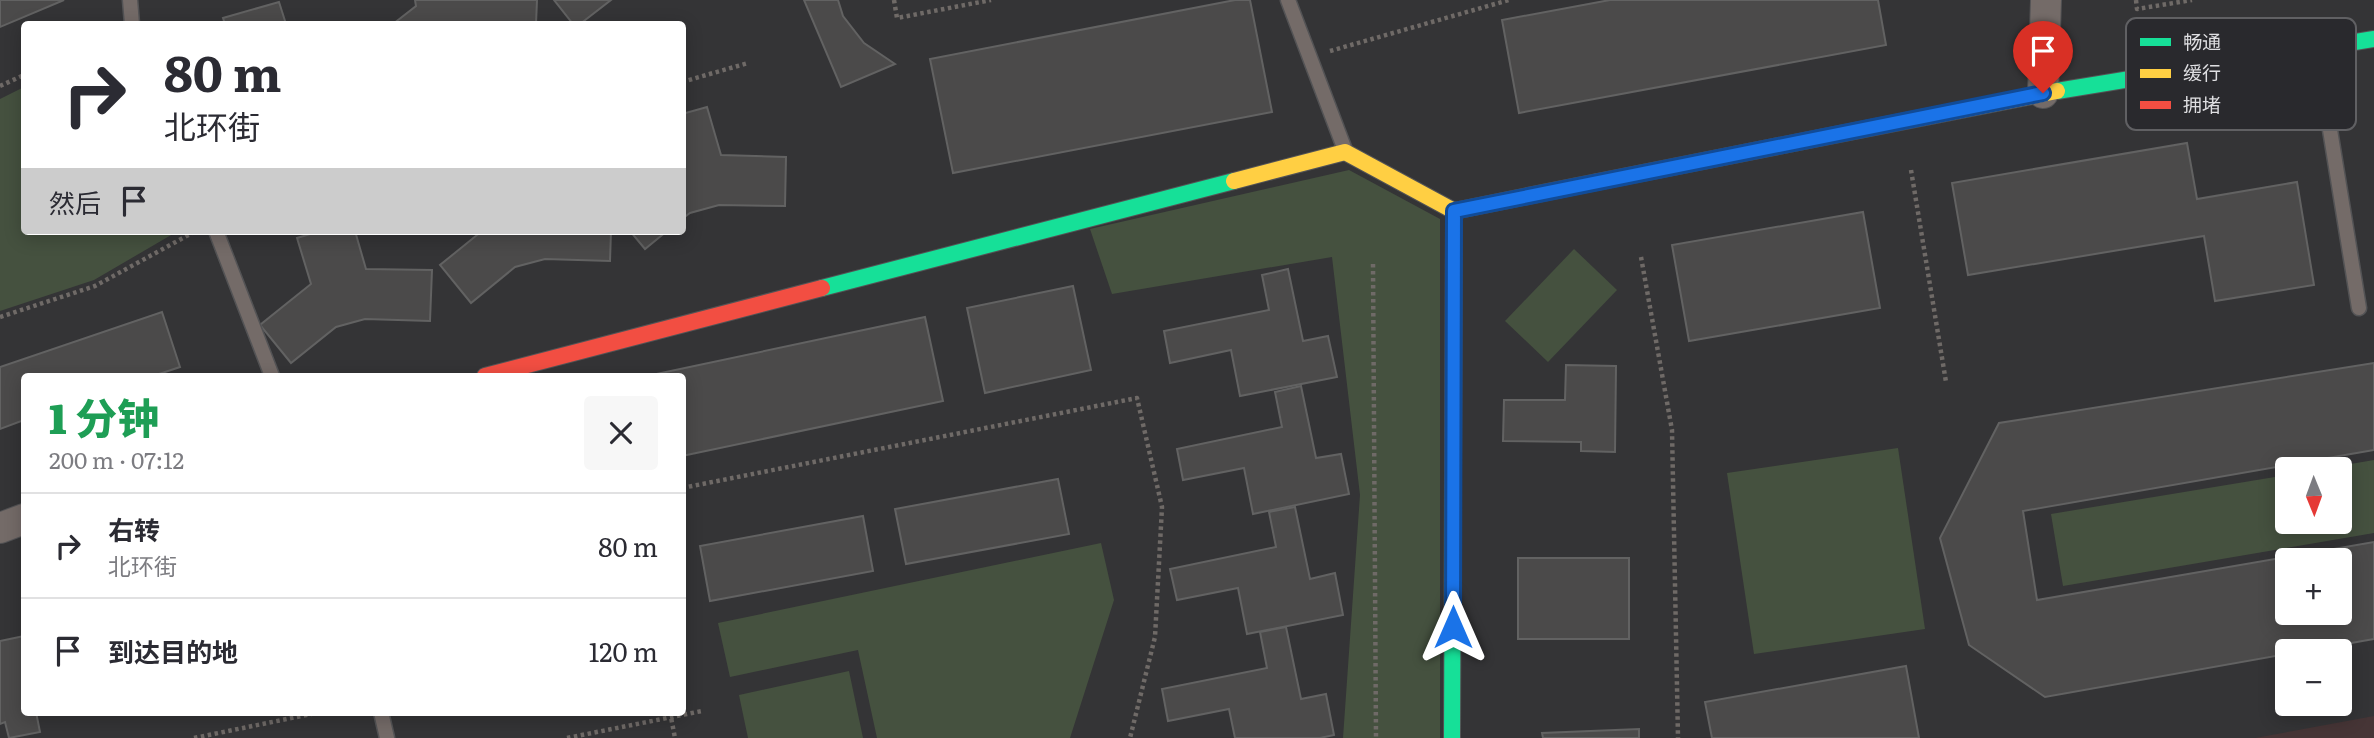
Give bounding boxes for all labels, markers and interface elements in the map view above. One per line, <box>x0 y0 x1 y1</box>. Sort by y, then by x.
legend <box>2126 18 2356 130</box>
pin <box>2013 21 2073 93</box>
text: 畅通 <box>2183 27 2221 55</box>
icon: arrive <box>2024 32 2062 70</box>
text: 80 m <box>164 34 282 107</box>
icon: right <box>49 49 140 140</box>
text: 缓行 <box>2183 58 2221 86</box>
text: 拥堵 <box>2183 90 2221 118</box>
text: 北环街 <box>164 101 260 149</box>
text: 然后 <box>49 182 101 221</box>
icon: arrive <box>115 182 153 220</box>
text: 1 分钟 <box>49 385 159 447</box>
button: close <box>584 396 658 470</box>
text: 200 m · 07:12 <box>49 442 184 476</box>
north arrow <box>2275 457 2352 534</box>
map controls <box>2275 457 2352 716</box>
text: 右转 <box>108 509 160 548</box>
text: 80 m <box>598 526 658 565</box>
icon: right <box>49 527 87 565</box>
text: 北环街 <box>108 548 177 582</box>
button: + <box>2275 548 2352 625</box>
position arrow <box>1416 590 1490 664</box>
text: 到达目的地 <box>108 631 238 670</box>
text: 120 m <box>589 631 658 670</box>
icon: arrive <box>49 632 87 670</box>
button: − <box>2275 639 2352 716</box>

